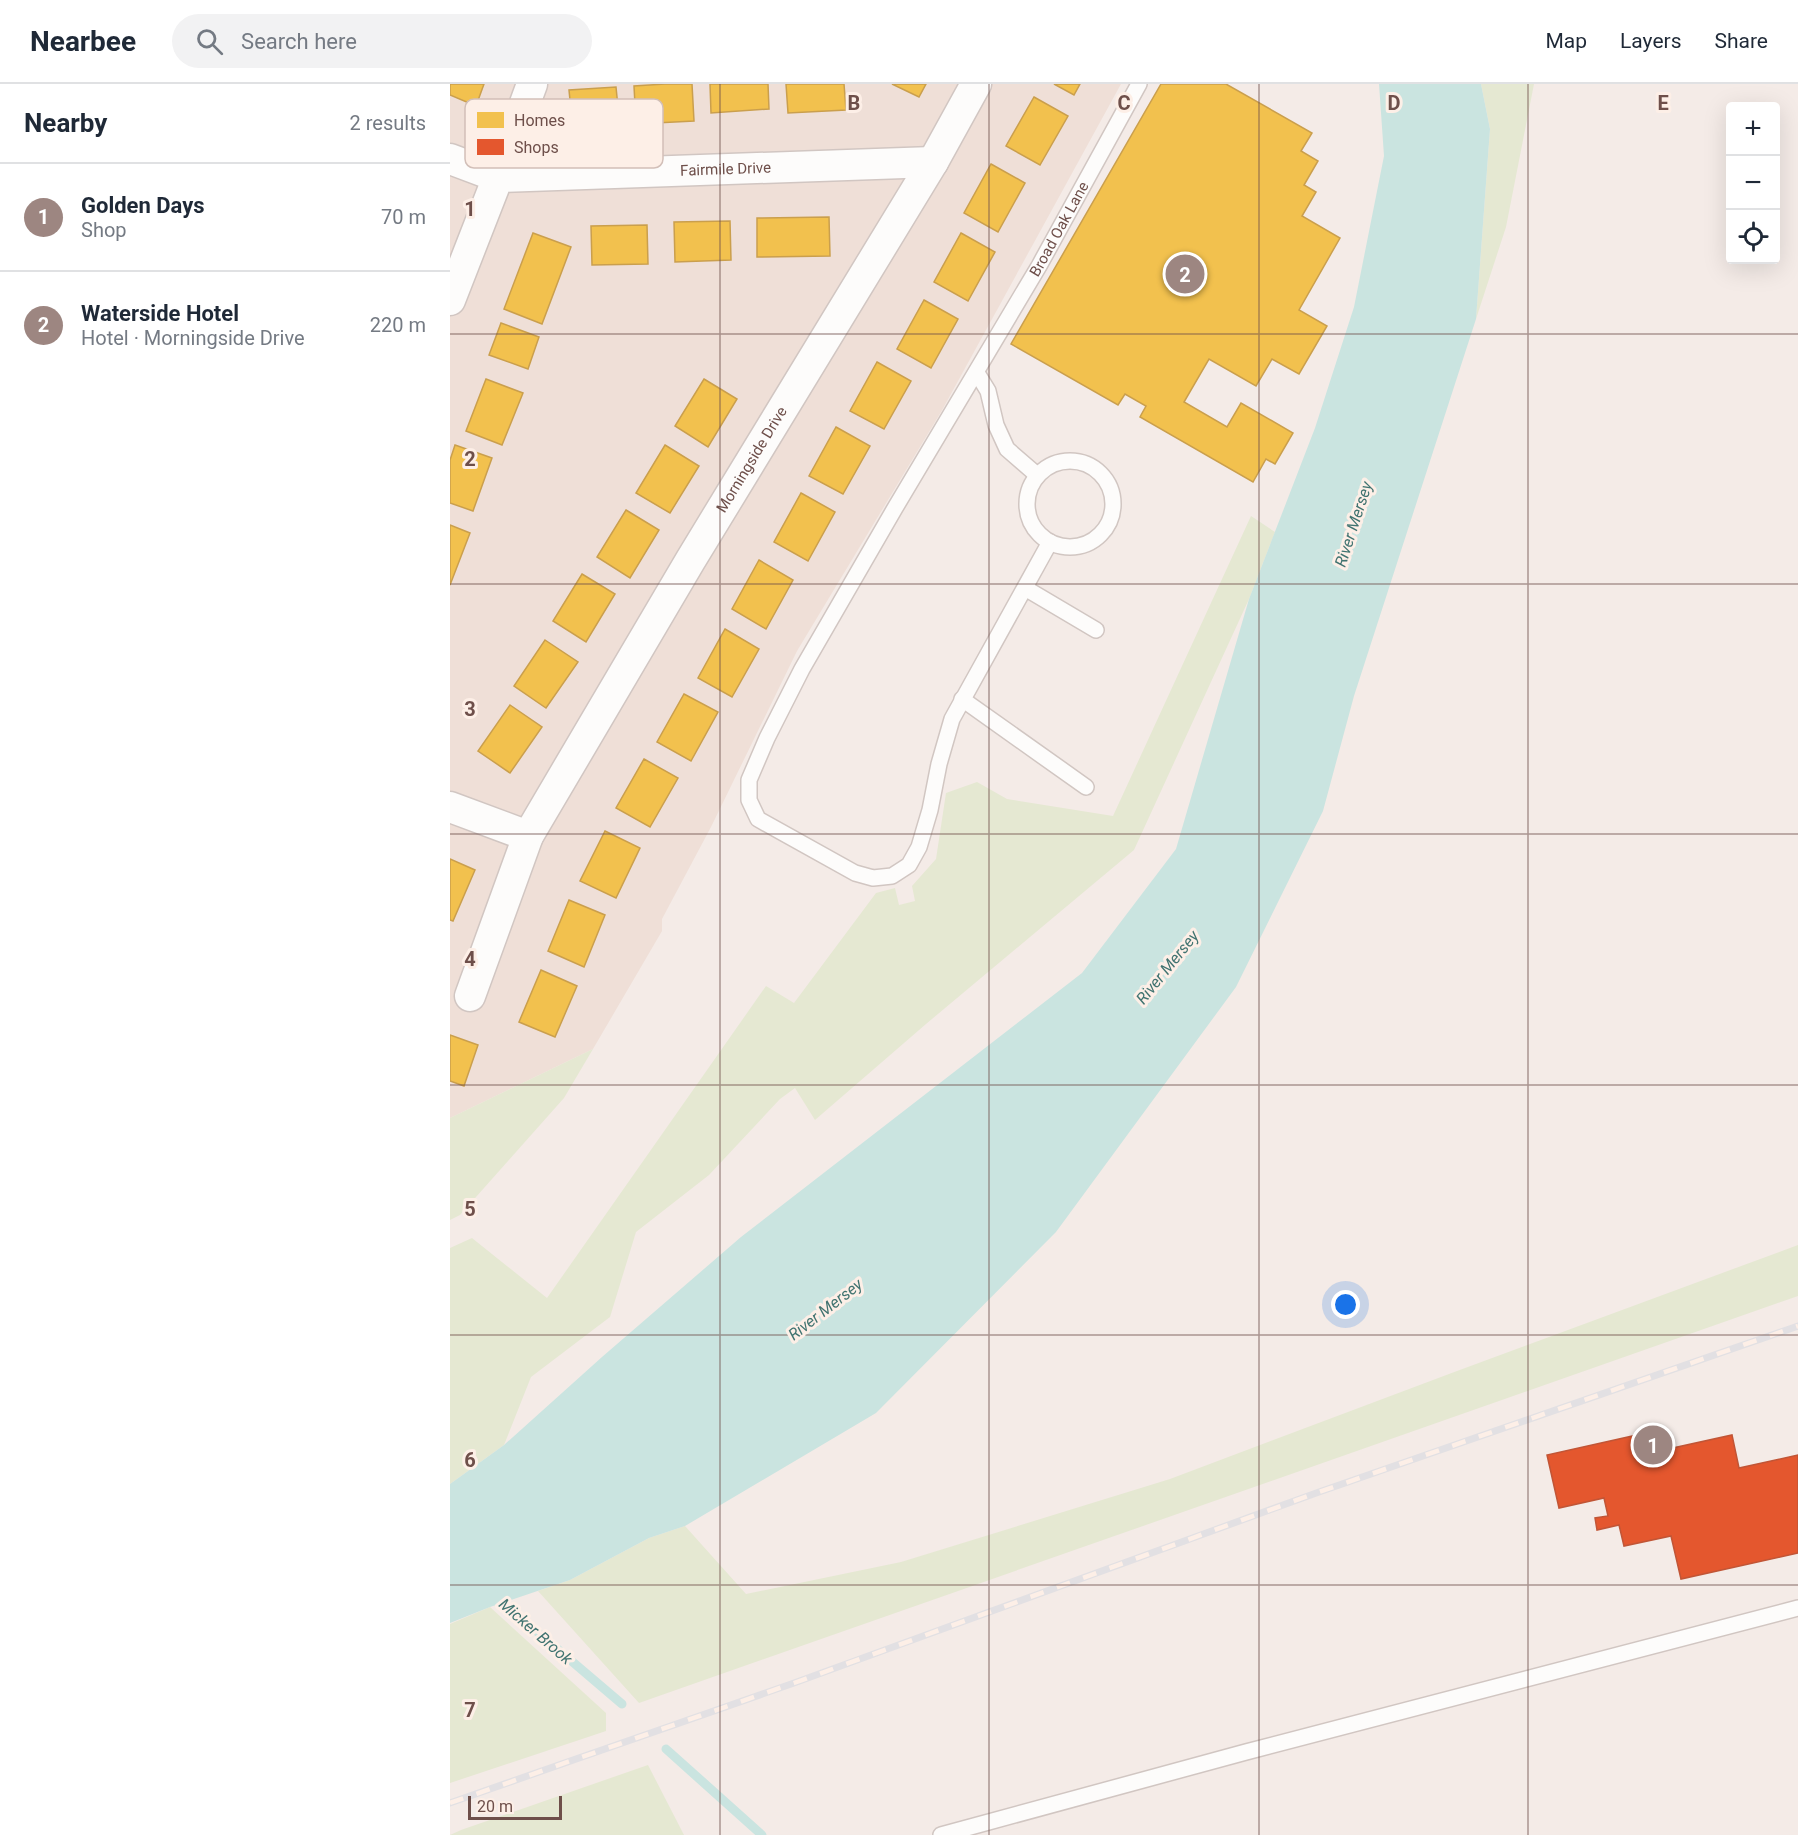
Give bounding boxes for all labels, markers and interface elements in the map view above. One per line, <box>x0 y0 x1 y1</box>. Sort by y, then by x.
search box <box>172 14 592 68</box>
text: Nearbee <box>30 25 136 58</box>
icon: search <box>193 25 226 58</box>
text: Search here <box>241 29 357 54</box>
text: Map <box>1545 29 1587 53</box>
text: Layers <box>1620 29 1681 53</box>
text: Share <box>1714 29 1768 53</box>
text: B <box>848 91 860 115</box>
text: C <box>1117 91 1131 115</box>
text: D <box>1388 91 1401 115</box>
text: E <box>1657 91 1669 115</box>
legend <box>465 99 663 168</box>
map controls <box>1726 102 1780 264</box>
button: + <box>1726 102 1780 156</box>
text: Nearby <box>24 108 107 138</box>
text: 2 results <box>350 111 426 135</box>
text: Homes <box>514 111 565 130</box>
text: Shops <box>514 138 559 157</box>
button: − <box>1726 156 1780 210</box>
street label: Fairmile Drive <box>680 159 771 180</box>
street label: Broad Oak Lane <box>1026 178 1093 280</box>
text: Golden Days <box>81 193 205 218</box>
text: 1 <box>464 197 476 221</box>
text: 1 <box>38 205 49 229</box>
text: 70 m <box>381 205 426 229</box>
button: locate <box>1726 210 1780 264</box>
text: Shop <box>81 218 127 242</box>
pin: 2 <box>1166 252 1204 297</box>
text: Waterside Hotel <box>81 301 239 326</box>
text: 2 <box>38 313 49 337</box>
text: 220 m <box>370 313 426 337</box>
text: Hotel · Morningside Drive <box>81 326 305 350</box>
street label: Morningside Drive <box>713 403 791 516</box>
text: 2 <box>464 447 476 471</box>
water label: River Mersey <box>1331 478 1376 569</box>
text: 3 <box>464 697 476 721</box>
water label: River Mersey <box>1132 926 1203 1008</box>
text: 4 <box>464 947 476 971</box>
text: 5 <box>464 1197 476 1221</box>
water label: River Mersey <box>785 1274 867 1344</box>
your location <box>1331 1290 1360 1319</box>
pin: 1 <box>1634 1422 1672 1468</box>
text: 6 <box>464 1448 476 1472</box>
water label: Micker Brook <box>495 1594 577 1669</box>
text: 7 <box>464 1698 476 1722</box>
scale bar <box>468 1793 562 1820</box>
text: 20 m <box>477 1797 513 1816</box>

